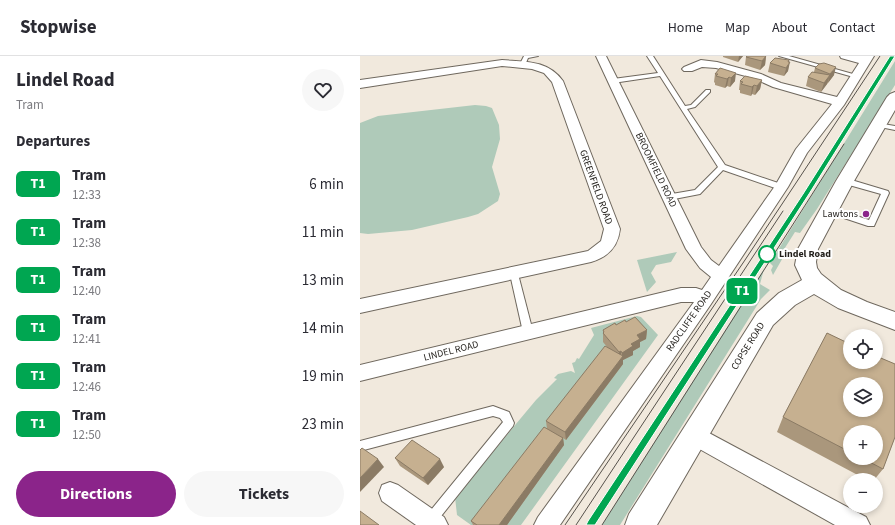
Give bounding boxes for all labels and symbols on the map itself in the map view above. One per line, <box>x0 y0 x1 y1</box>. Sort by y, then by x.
street label: BROOMFIELD ROAD <box>632 130 680 210</box>
street label: GREENFIELD ROAD <box>576 148 616 226</box>
place label: Lawtons <box>823 207 858 221</box>
marker: Lawtons <box>861 209 871 219</box>
marker: Lindel Road <box>758 245 776 263</box>
place label: Lindel Road <box>779 247 831 261</box>
line badge: T1 <box>724 278 760 304</box>
street label: RADCLIFFE ROAD <box>663 288 715 354</box>
street label: COPSE ROAD <box>728 319 768 373</box>
street label: LINDEL ROAD <box>422 337 480 365</box>

